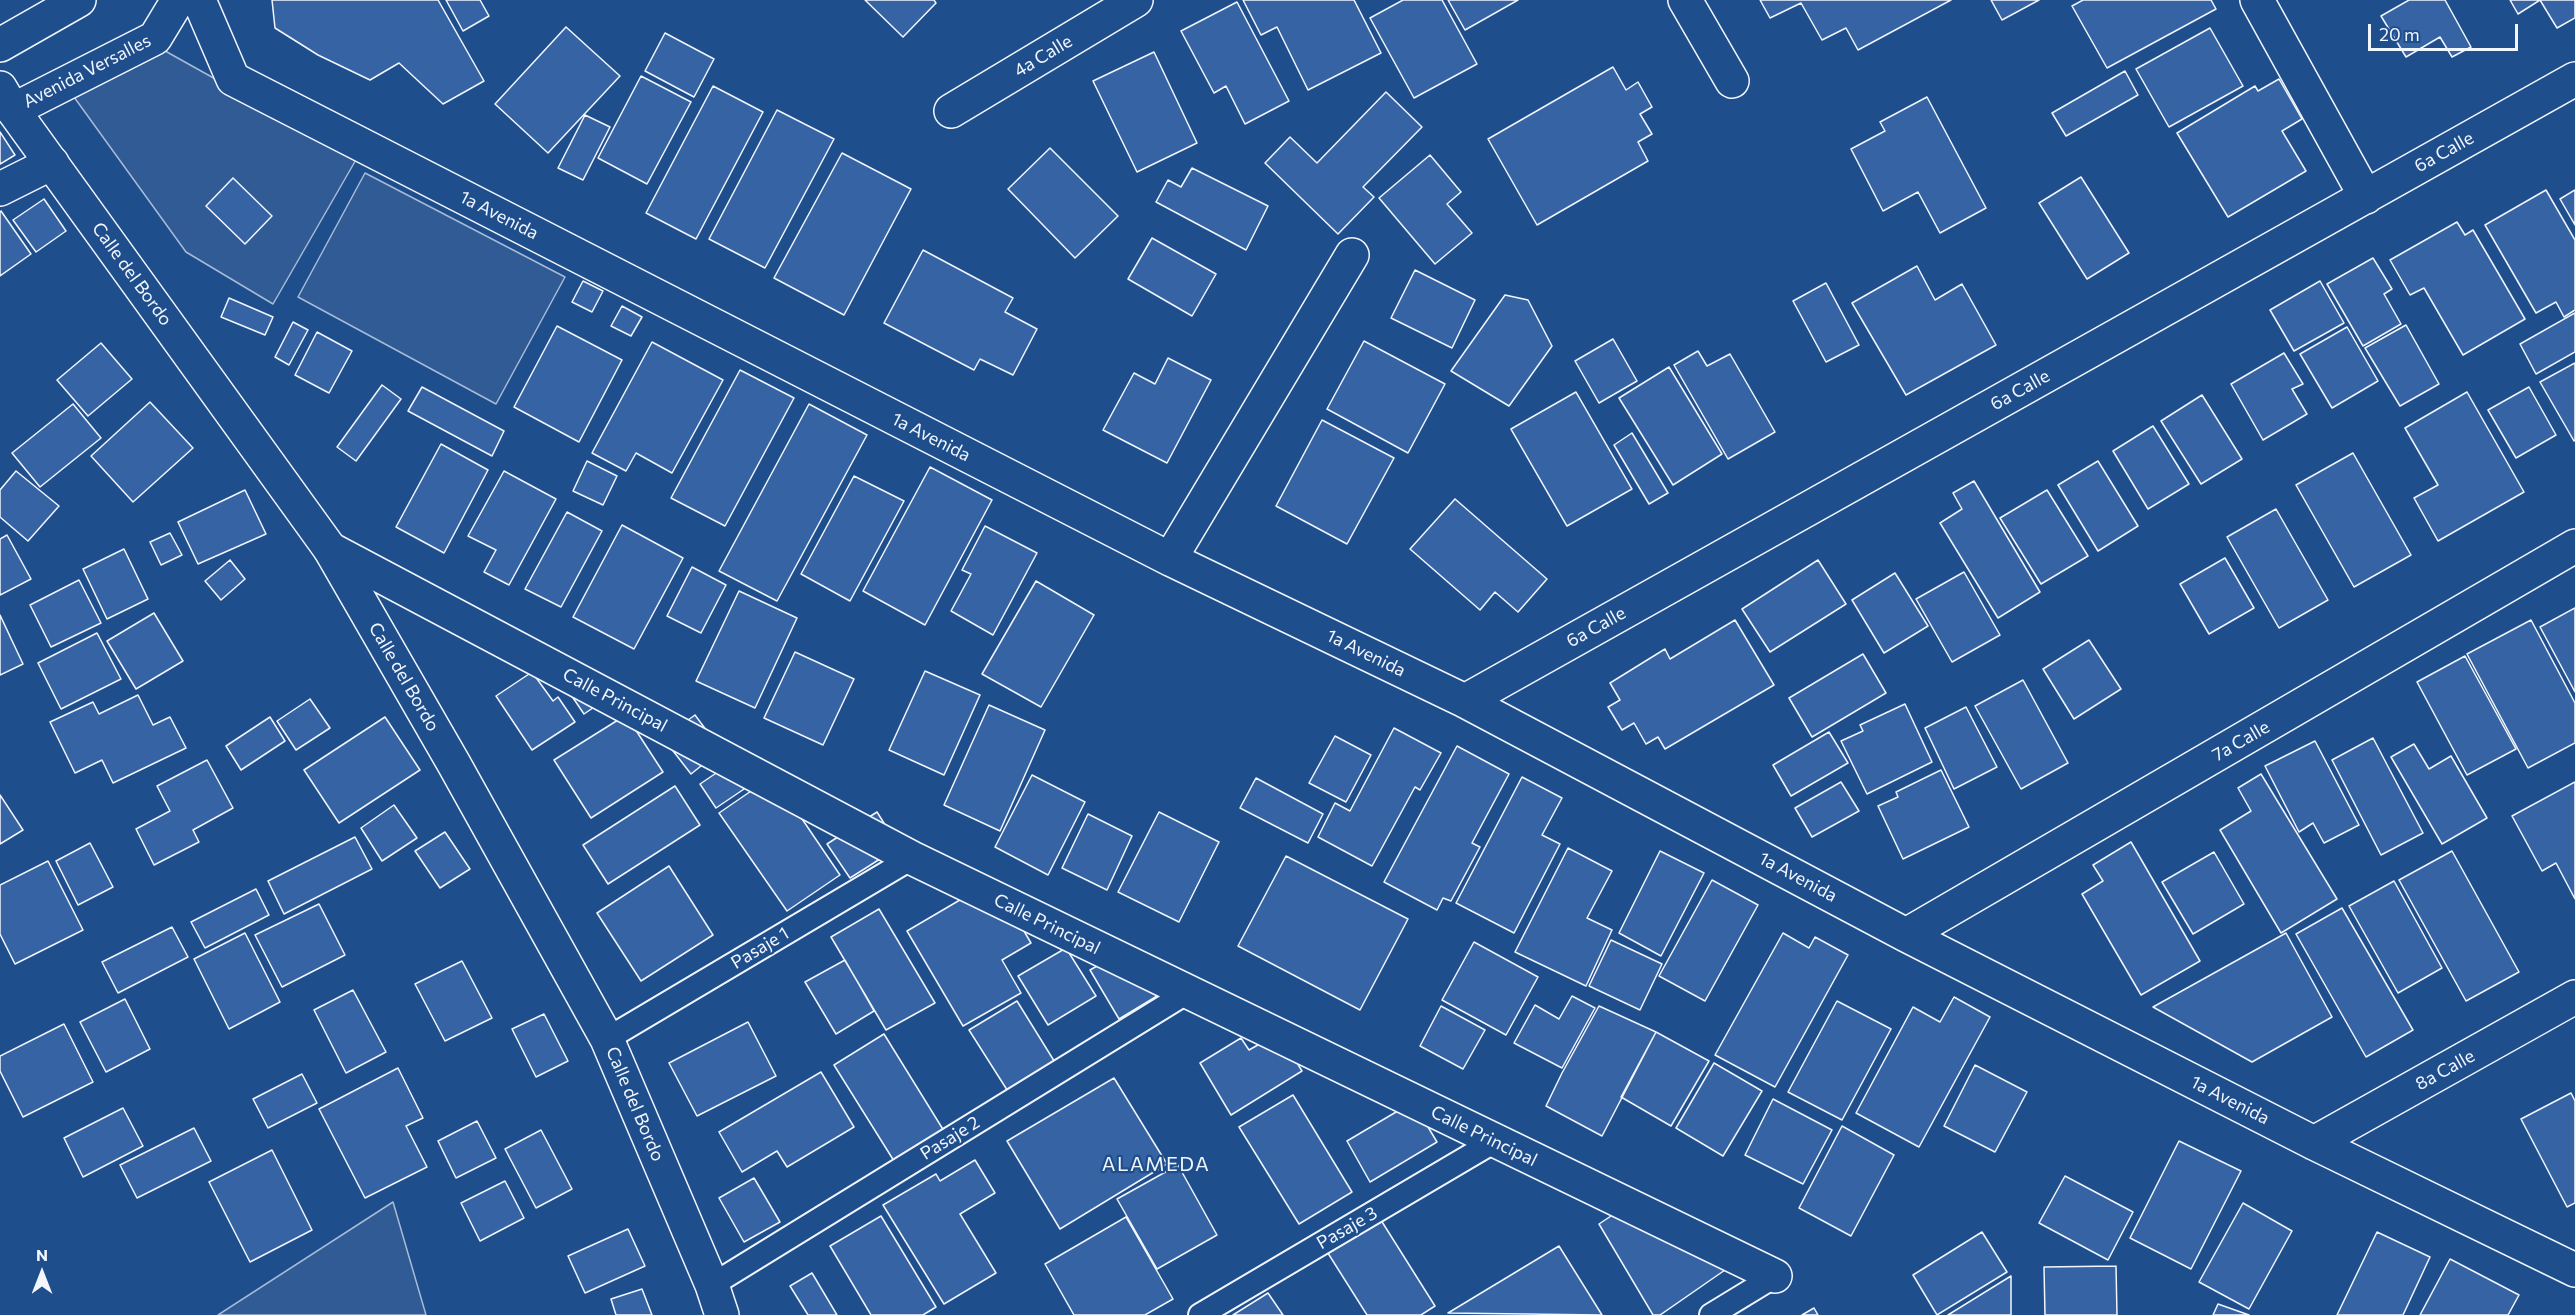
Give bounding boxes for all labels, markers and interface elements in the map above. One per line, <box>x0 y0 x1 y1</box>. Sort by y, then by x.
scale bar <box>2371 12 2521 50</box>
text: 20 m <box>2379 23 2420 45</box>
street label: Avenida Versalles <box>20 30 154 112</box>
street label: 4a Calle <box>1010 30 1076 82</box>
street label: 6a Calle <box>2411 127 2477 177</box>
street label: 1a Avenida <box>456 186 542 244</box>
street label: Calle del Bordo <box>87 218 177 330</box>
street label: 6a Calle <box>1987 365 2053 415</box>
street label: 1a Avenida <box>888 408 974 466</box>
street label: 6a Calle <box>1563 602 1629 652</box>
street label: Calle del Bordo <box>364 619 444 735</box>
street label: 1a Avenida <box>1323 625 1409 681</box>
street label: Calle Principal <box>559 663 671 737</box>
street label: 7a Calle <box>2209 716 2273 766</box>
street label: 1a Avenida <box>1755 847 1841 907</box>
street label: Calle Principal <box>990 889 1104 959</box>
street label: Pasaje 1 <box>727 922 793 974</box>
street label: Calle del Bordo <box>601 1044 669 1164</box>
street label: 8a Calle <box>2412 1045 2478 1095</box>
street label: 1a Avenida <box>2187 1071 2273 1129</box>
street label: Calle Principal <box>1427 1101 1541 1171</box>
street label: Pasaje 2 <box>916 1111 984 1165</box>
district label: ALAMEDA <box>1102 1152 1210 1176</box>
street label: Pasaje 3 <box>1313 1202 1381 1254</box>
north arrow <box>12 1243 72 1303</box>
text: N <box>36 1245 48 1264</box>

